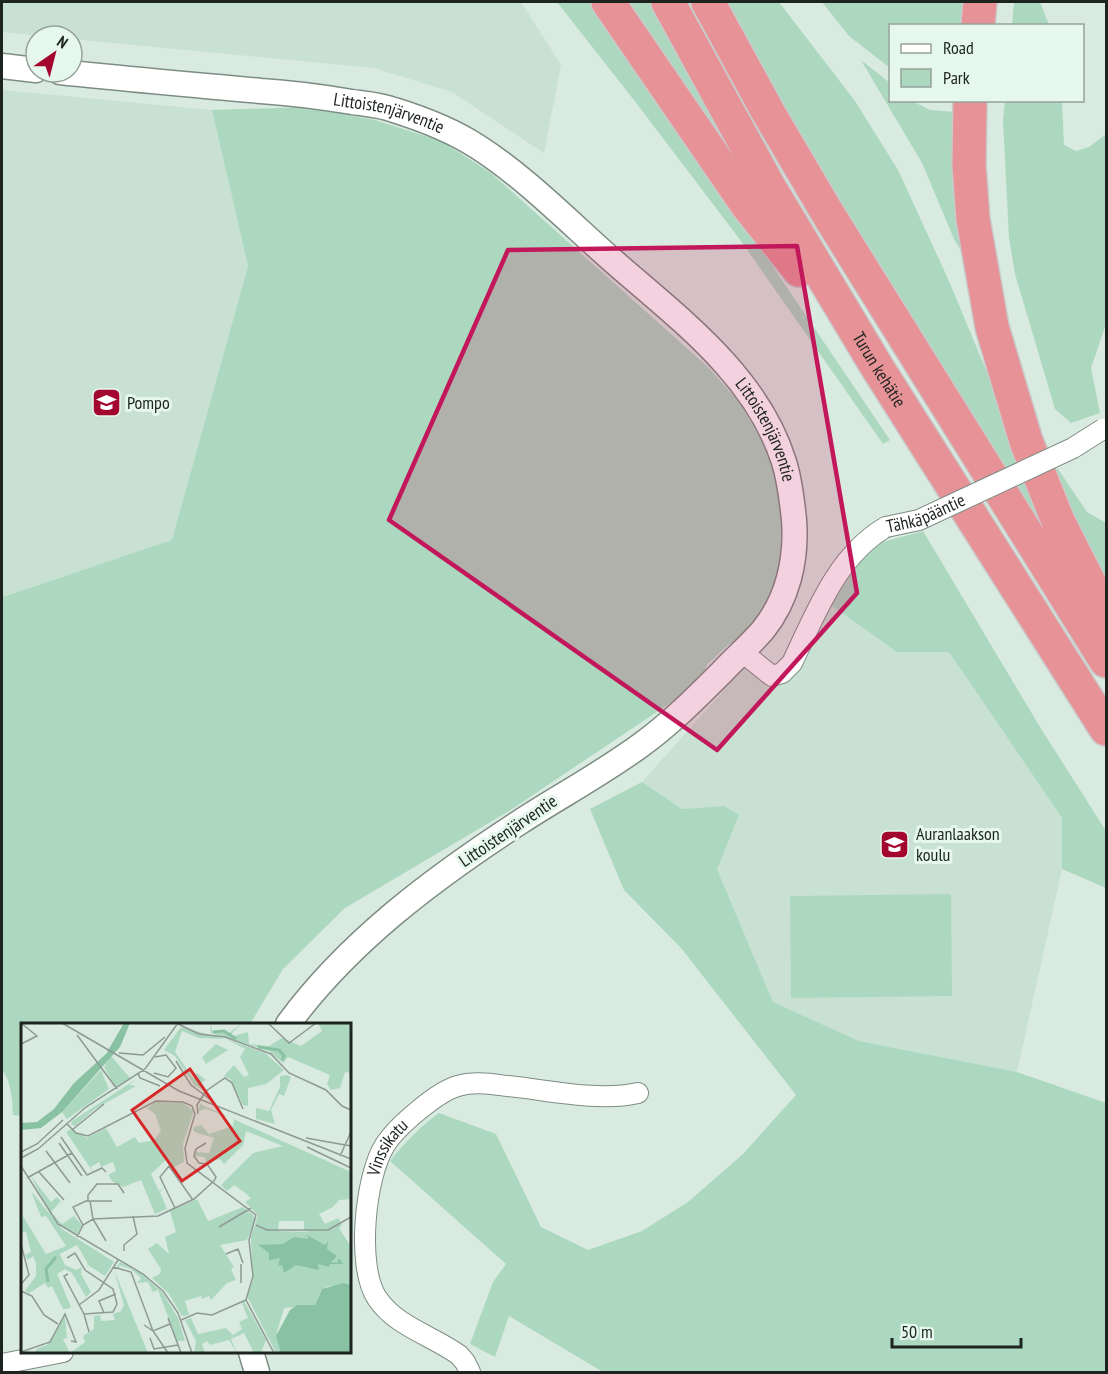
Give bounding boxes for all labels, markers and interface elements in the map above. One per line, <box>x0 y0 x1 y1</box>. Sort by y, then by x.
north arrow <box>24 24 84 84</box>
legend <box>889 24 1084 102</box>
text: N <box>53 31 72 52</box>
text: Road <box>943 36 974 59</box>
text: Park <box>943 66 970 89</box>
street label: Littoistenjärventie <box>332 87 448 138</box>
street label: Turun kehätie <box>848 327 912 411</box>
street label: Littoistenjärventie <box>730 373 801 484</box>
school or university icon: Pompo <box>90 387 122 419</box>
place label: Pompo <box>127 391 170 414</box>
street label: Tähkäpääntie <box>884 488 969 538</box>
street label: Littoistenjärventie <box>454 789 561 872</box>
place label: Auranlaakson koulu <box>916 822 1000 866</box>
school or university icon: Auranlaakson koulu <box>879 828 911 860</box>
inset map <box>21 1023 351 1353</box>
street label: Vinssikatu <box>361 1114 413 1179</box>
scale bar <box>892 1311 1021 1349</box>
text: 50 m <box>901 1320 933 1343</box>

